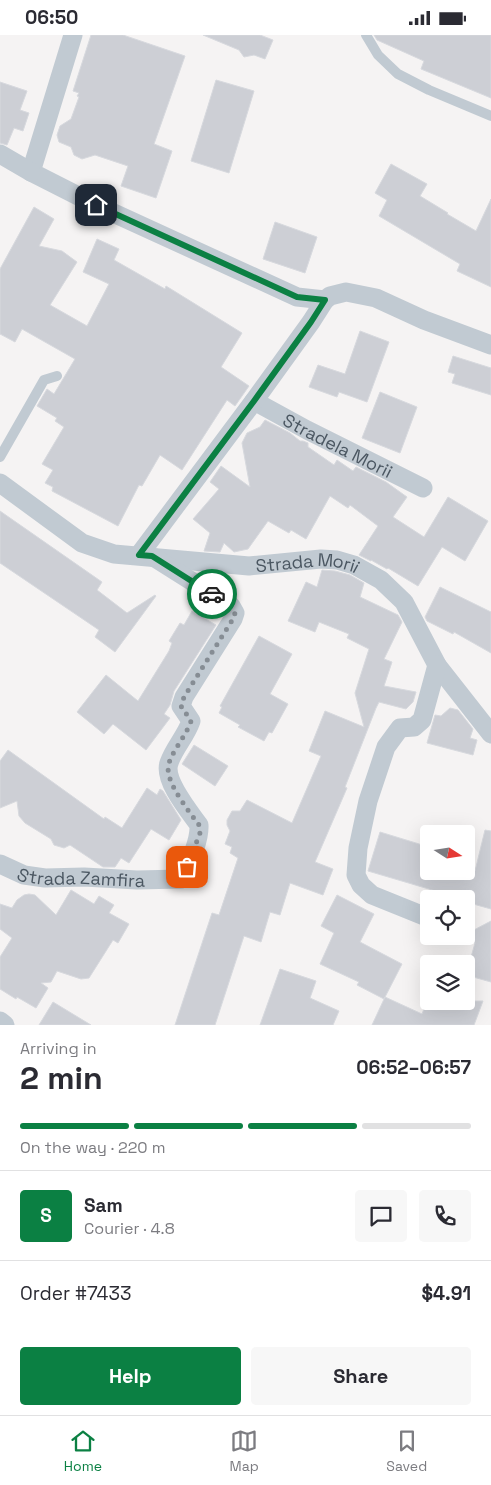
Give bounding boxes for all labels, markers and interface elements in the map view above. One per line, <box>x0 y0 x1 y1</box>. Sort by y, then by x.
text: 06:50 <box>25 5 78 30</box>
pin <box>75 184 117 226</box>
icon: home <box>82 191 110 219</box>
street label: Stradela Morii <box>279 408 397 483</box>
street label: Strada Morii <box>254 547 364 578</box>
courier <box>187 569 237 619</box>
icon: car <box>198 580 226 608</box>
north arrow <box>420 825 475 880</box>
map controls <box>420 825 475 1010</box>
pin <box>166 846 208 888</box>
icon: bag <box>173 853 201 881</box>
street label: Strada Zamfira <box>14 862 145 892</box>
button: locate <box>420 890 475 945</box>
button: layers <box>420 955 475 1010</box>
text: Arriving in <box>20 1038 97 1059</box>
text: 06:52–06:57 <box>356 1055 471 1080</box>
text: 2 min <box>20 1058 103 1098</box>
text: On the way · 220 m <box>20 1137 166 1158</box>
button: chat <box>355 1190 407 1242</box>
button: phone <box>419 1190 471 1242</box>
text: Sam <box>84 1193 123 1218</box>
text: S <box>40 1203 52 1228</box>
text: Courier · 4.8 <box>84 1218 175 1239</box>
text: Order #7433 <box>20 1281 131 1306</box>
text: $4.91 <box>421 1281 471 1306</box>
button: Help <box>20 1347 241 1405</box>
button: Share <box>251 1347 471 1405</box>
tab: Home <box>64 1427 102 1475</box>
tab: Map <box>230 1427 259 1475</box>
tab: Saved <box>386 1427 427 1475</box>

